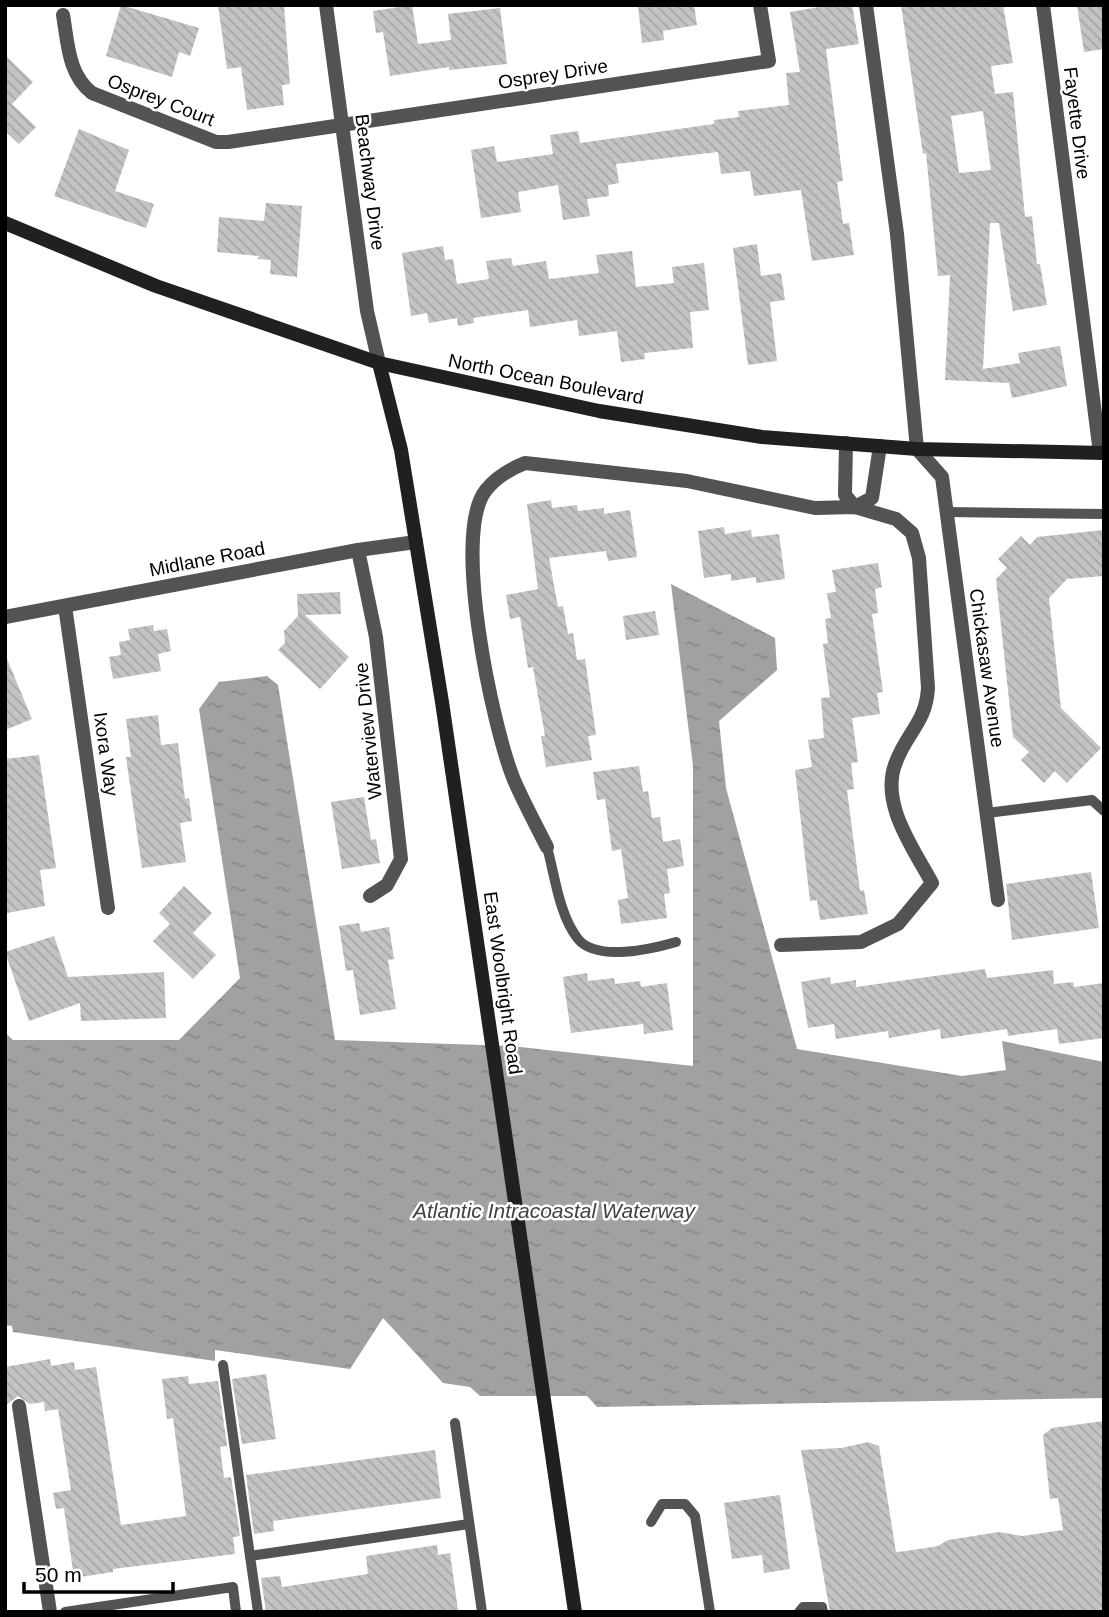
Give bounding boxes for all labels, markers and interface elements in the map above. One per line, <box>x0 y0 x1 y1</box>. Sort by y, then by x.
street label: Osprey Drive <box>497 55 609 93</box>
street label: Fayette Drive <box>1060 66 1094 180</box>
street label: Osprey Court <box>104 70 218 130</box>
street label: Beachway Drive <box>351 113 389 251</box>
street label: North Ocean Boulevard <box>447 350 645 408</box>
street label: Midlane Road <box>147 538 267 580</box>
street label: Chickasaw Avenue <box>965 587 1009 749</box>
street label: Waterview Drive <box>350 661 386 801</box>
street label: Ixora Way <box>90 711 122 798</box>
street label: East Woolbright Road <box>480 890 526 1076</box>
water label: Atlantic Intracoastal Waterway <box>411 1199 697 1222</box>
scale bar <box>24 1550 173 1594</box>
text: 50 m <box>35 1563 82 1586</box>

